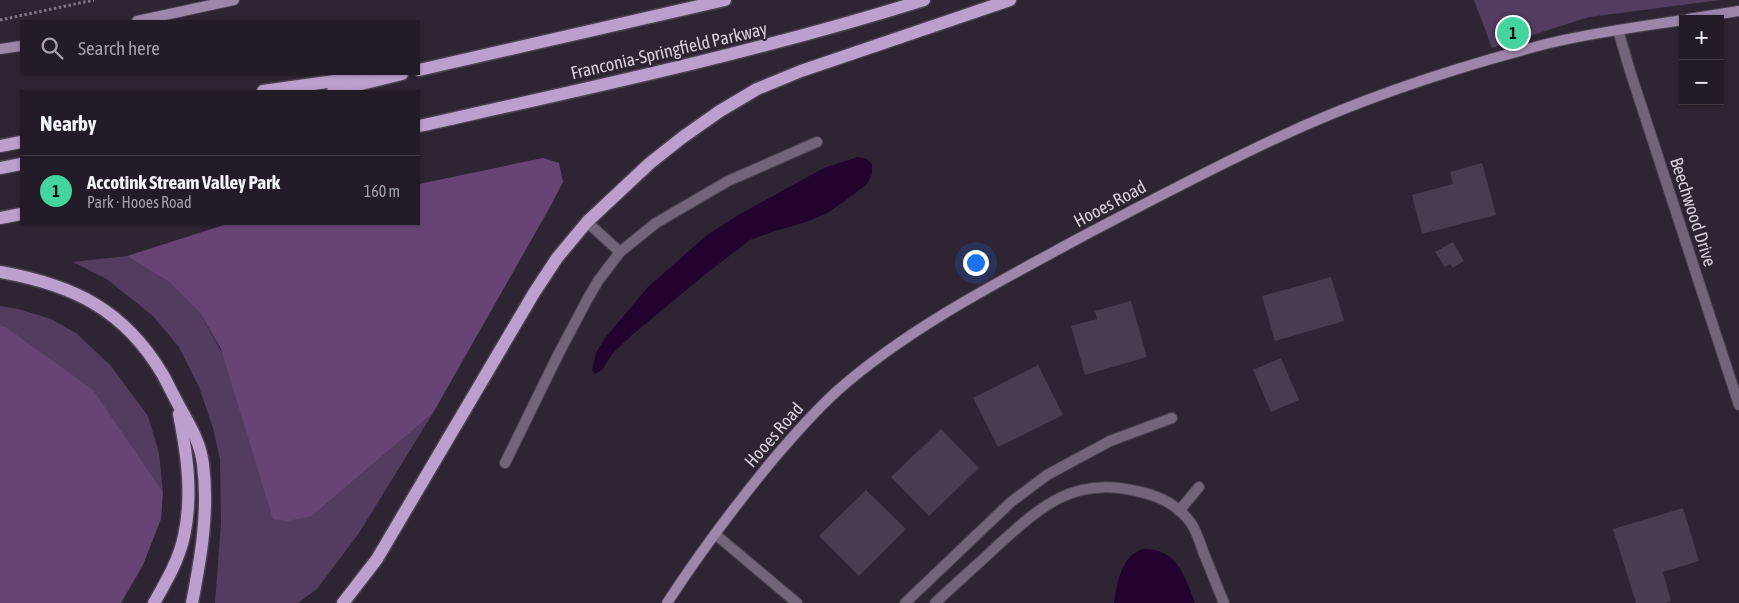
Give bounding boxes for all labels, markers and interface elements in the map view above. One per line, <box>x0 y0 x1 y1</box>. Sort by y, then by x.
pin: 1 <box>1497 14 1529 52</box>
map controls <box>1679 15 1724 105</box>
button: + <box>1679 15 1724 60</box>
street label: Franconia-Springfield Parkway <box>569 18 769 83</box>
search box <box>20 20 420 75</box>
icon: search <box>38 34 66 62</box>
text: Search here <box>78 37 160 59</box>
button: − <box>1679 60 1724 105</box>
text: Nearby <box>40 111 96 135</box>
street label: Beechwood Drive <box>1666 155 1721 269</box>
text: Accotink Stream Valley Park <box>87 171 280 193</box>
street label: Hooes Road <box>1070 176 1149 231</box>
text: 1 <box>52 182 60 200</box>
text: 160 m <box>364 182 400 200</box>
text: Park · Hooes Road <box>87 193 192 211</box>
your location <box>963 250 989 276</box>
street label: Hooes Road <box>740 398 807 471</box>

